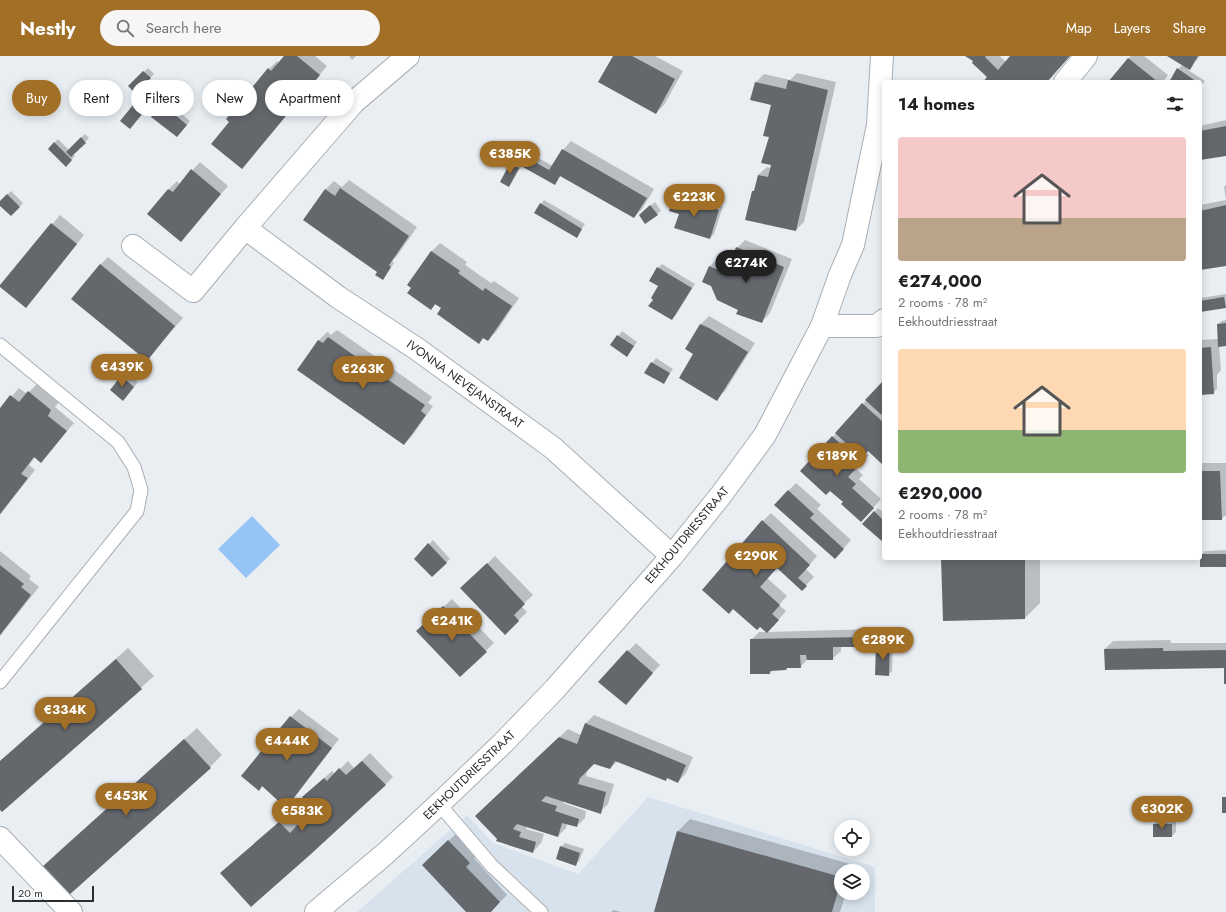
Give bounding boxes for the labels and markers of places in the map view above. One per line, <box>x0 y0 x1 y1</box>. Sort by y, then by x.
pin: €385K <box>482 141 538 175</box>
pin: €223K <box>666 184 722 218</box>
pin: €274K <box>718 250 774 284</box>
pin: €439K <box>94 354 150 388</box>
pin: €263K <box>335 356 391 390</box>
pin: €189K <box>809 443 865 477</box>
pin: €290K <box>728 543 784 577</box>
pin: €241K <box>424 608 480 642</box>
pin: €289K <box>855 627 911 661</box>
pin: €334K <box>37 697 93 731</box>
pin: €444K <box>259 728 315 762</box>
pin: €453K <box>98 783 154 817</box>
pin: €302K <box>1134 796 1190 830</box>
pin: €583K <box>274 798 330 832</box>

